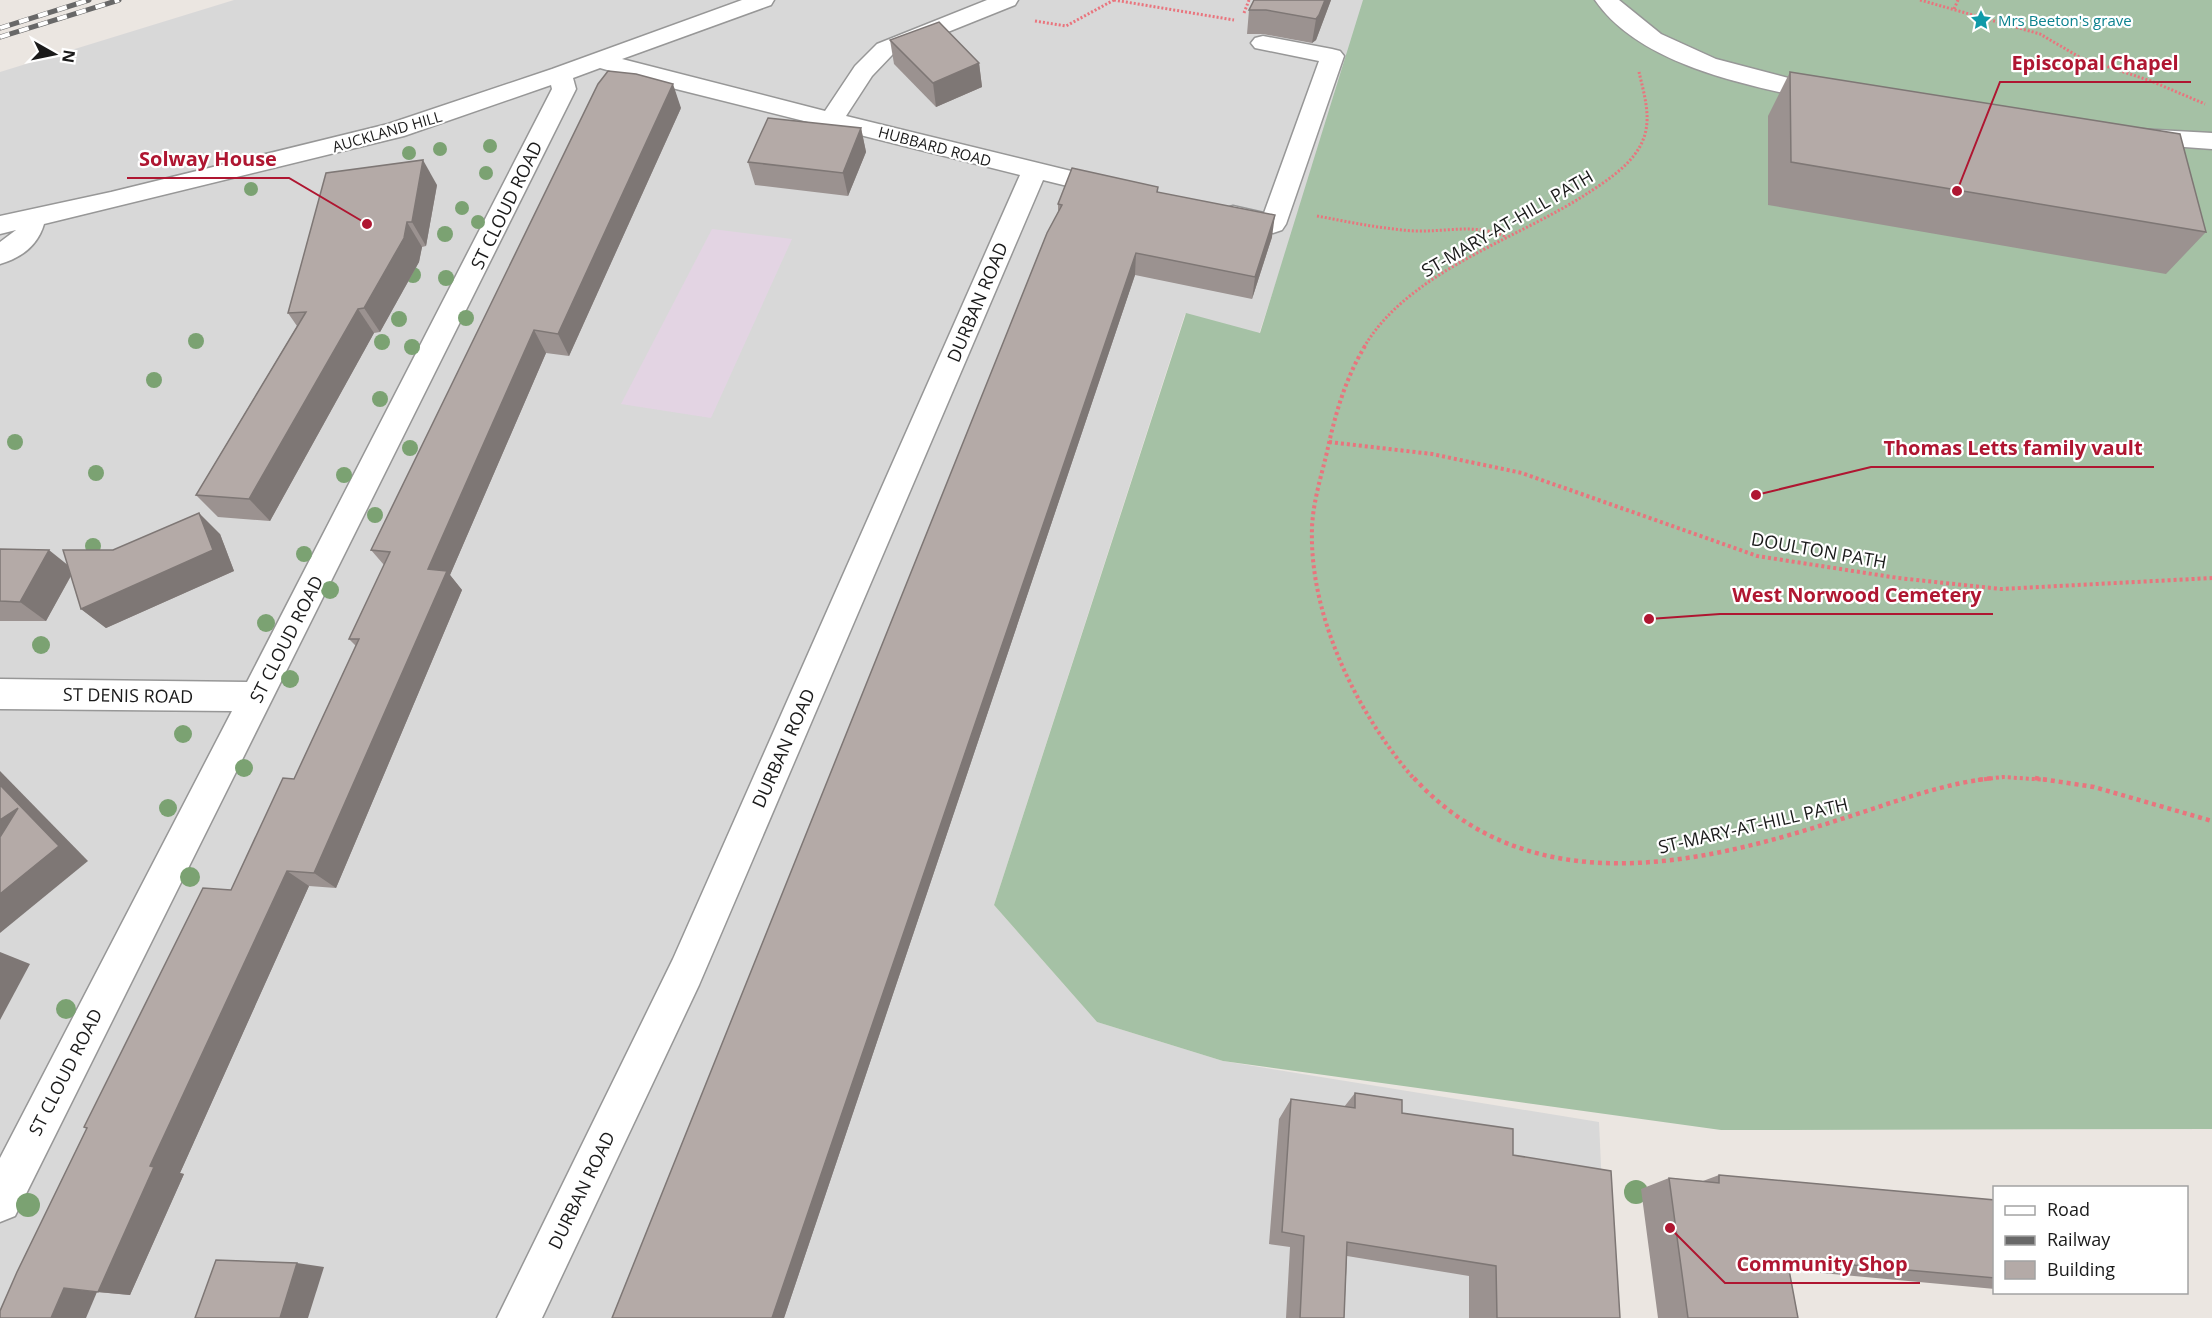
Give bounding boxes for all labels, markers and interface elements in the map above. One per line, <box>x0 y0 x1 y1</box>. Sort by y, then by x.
place icon: Mrs Beeton's grave <box>1969 8 1993 32</box>
place label: Mrs Beeton's grave <box>1998 10 2132 30</box>
north arrow <box>24 24 84 84</box>
callout: Episcopal Chapel <box>2000 44 2191 82</box>
text: N <box>57 48 81 64</box>
text: Episcopal Chapel <box>2011 49 2179 76</box>
street label: AUCKLAND HILL <box>330 106 444 156</box>
street label: HUBBARD ROAD <box>876 121 994 171</box>
street label: ST CLOUD ROAD <box>465 137 547 273</box>
callout: Solway House <box>127 140 289 178</box>
text: Solway House <box>139 145 277 172</box>
street label: ST-MARY-AT-HILL PATH <box>1417 164 1597 282</box>
street label: DURBAN ROAD <box>941 238 1013 366</box>
callout: Thomas Letts family vault <box>1871 429 2154 467</box>
text: Thomas Letts family vault <box>1883 434 2143 461</box>
street label: DOULTON PATH <box>1749 526 1889 574</box>
street label: ST CLOUD ROAD <box>244 571 328 707</box>
callout: West Norwood Cemetery <box>1720 576 1993 614</box>
text: West Norwood Cemetery <box>1732 581 1982 608</box>
street label: ST DENIS ROAD <box>63 682 193 708</box>
street label: DURBAN ROAD <box>746 685 820 811</box>
street label: ST-MARY-AT-HILL PATH <box>1656 791 1850 859</box>
street label: ST CLOUD ROAD <box>23 1004 107 1140</box>
street label: DURBAN ROAD <box>542 1127 620 1253</box>
legend <box>1993 1186 2188 1294</box>
text: Road <box>2047 1197 2090 1221</box>
text: Railway <box>2047 1227 2111 1251</box>
callout: Community Shop <box>1725 1245 1920 1283</box>
text: Community Shop <box>1736 1250 1908 1277</box>
text: Building <box>2047 1257 2115 1281</box>

